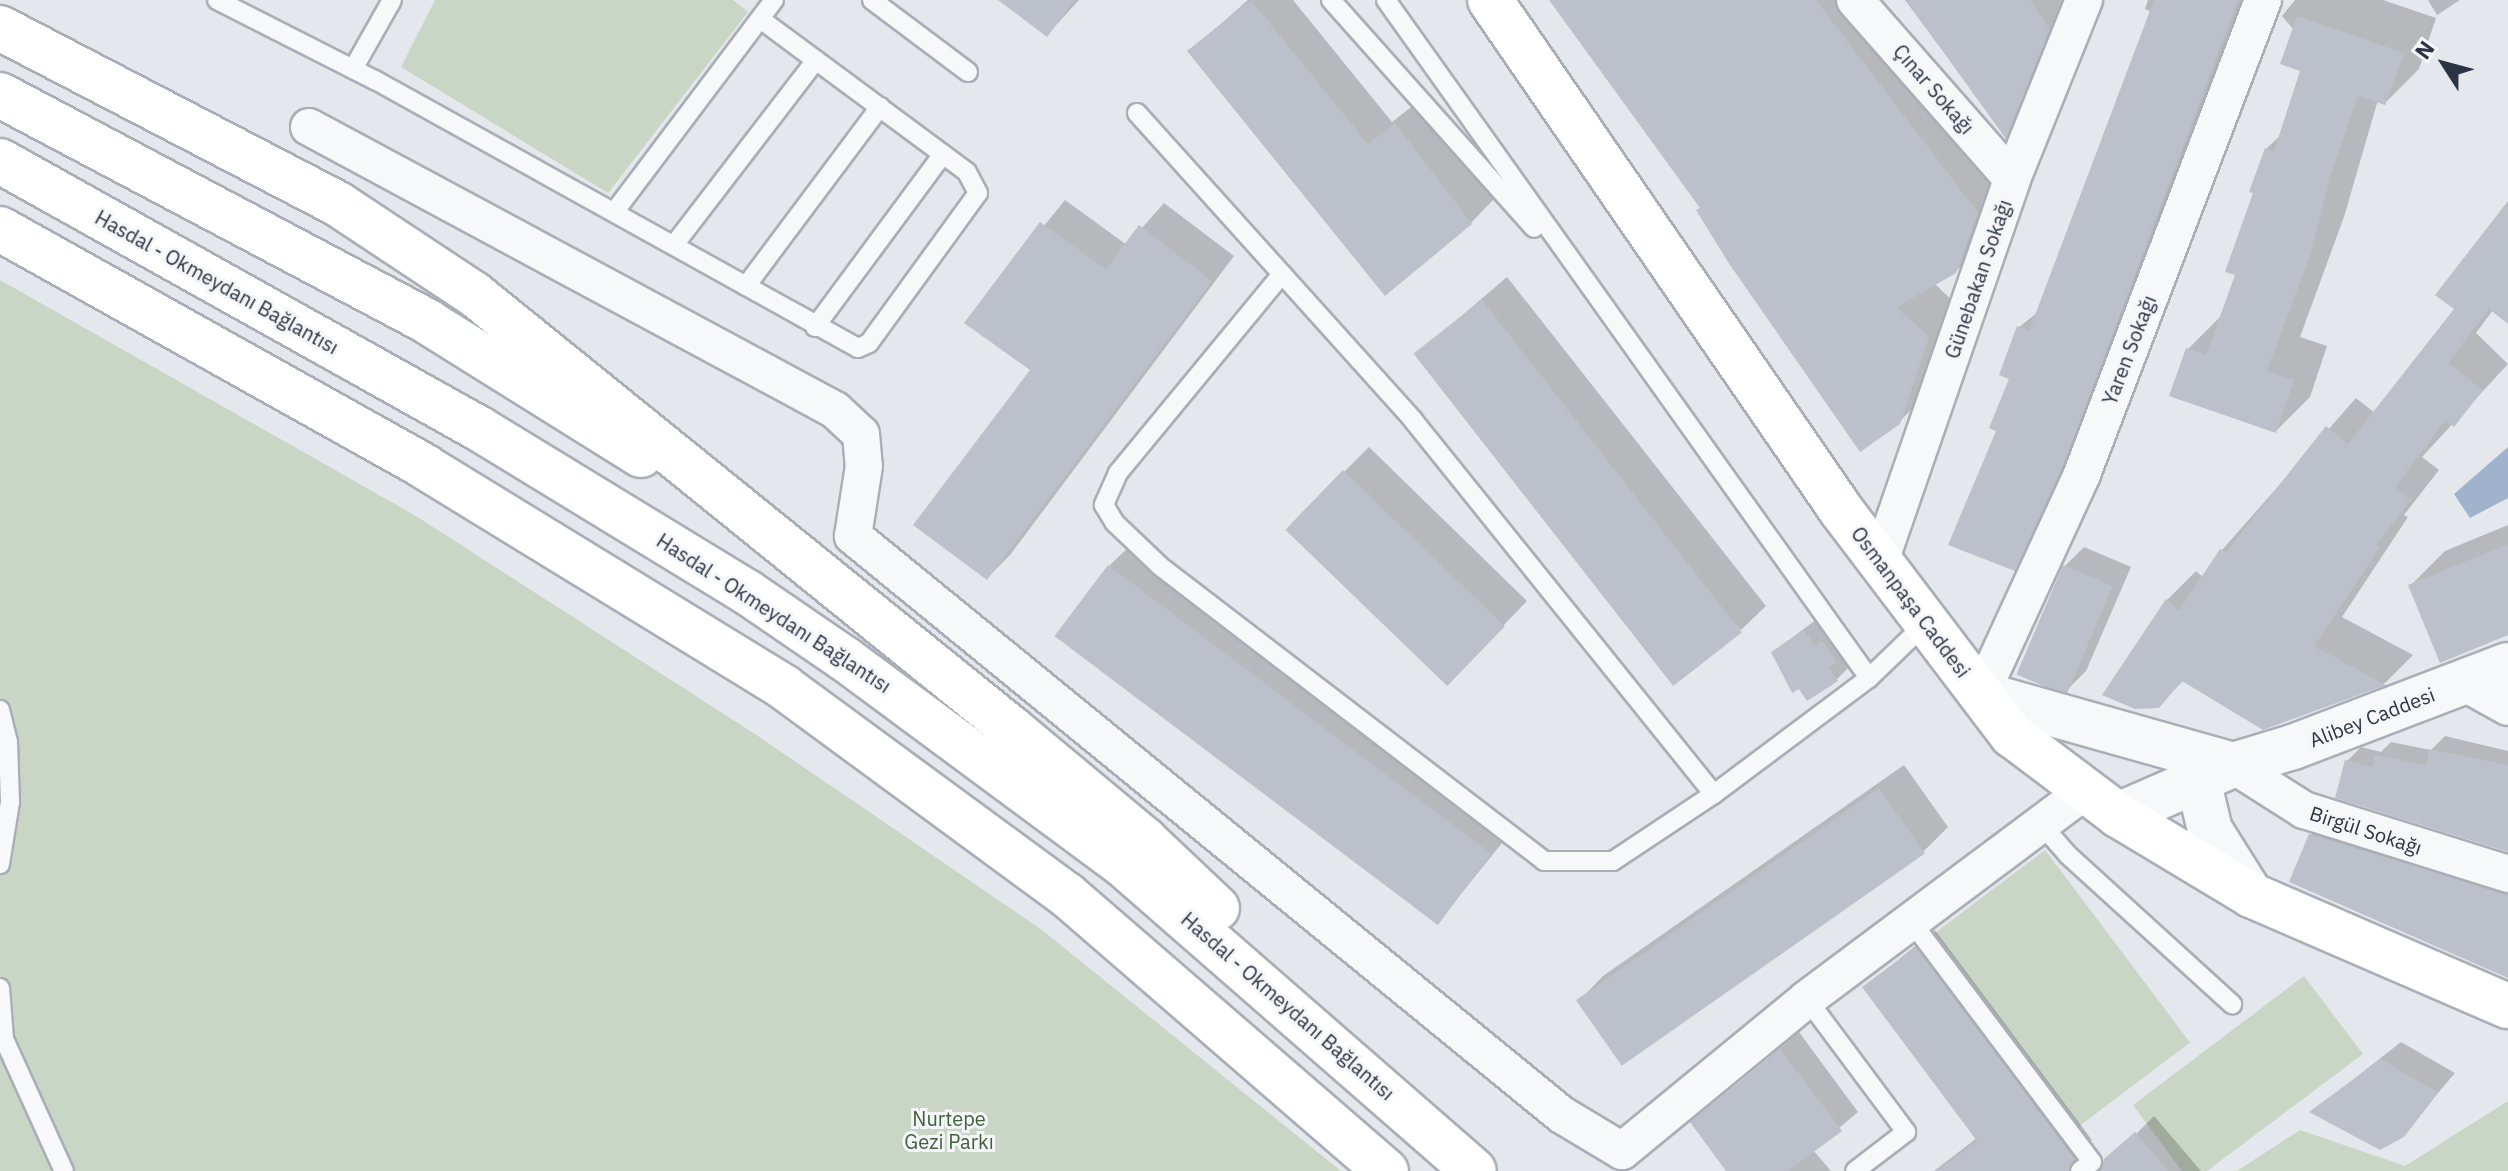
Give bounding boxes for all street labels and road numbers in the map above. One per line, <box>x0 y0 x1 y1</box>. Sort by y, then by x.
street label: Çınar Sokağı <box>1889 39 1979 139</box>
street label: Günebakan Sokağı <box>1940 196 2016 362</box>
street label: Hasdal - Okmeydanı Bağlantısı <box>91 205 343 359</box>
street label: Yaren Sokağı <box>2097 292 2161 408</box>
street label: Osmanpaşa Caddesi <box>1846 522 1976 682</box>
street label: Hasdal - Okmeydanı Bağlantısı <box>652 528 896 698</box>
street label: Alibey Caddesi <box>2306 682 2438 752</box>
street label: Birgül Sokağı <box>2307 801 2425 859</box>
street label: Hasdal - Okmeydanı Bağlantısı <box>1177 907 1399 1105</box>

